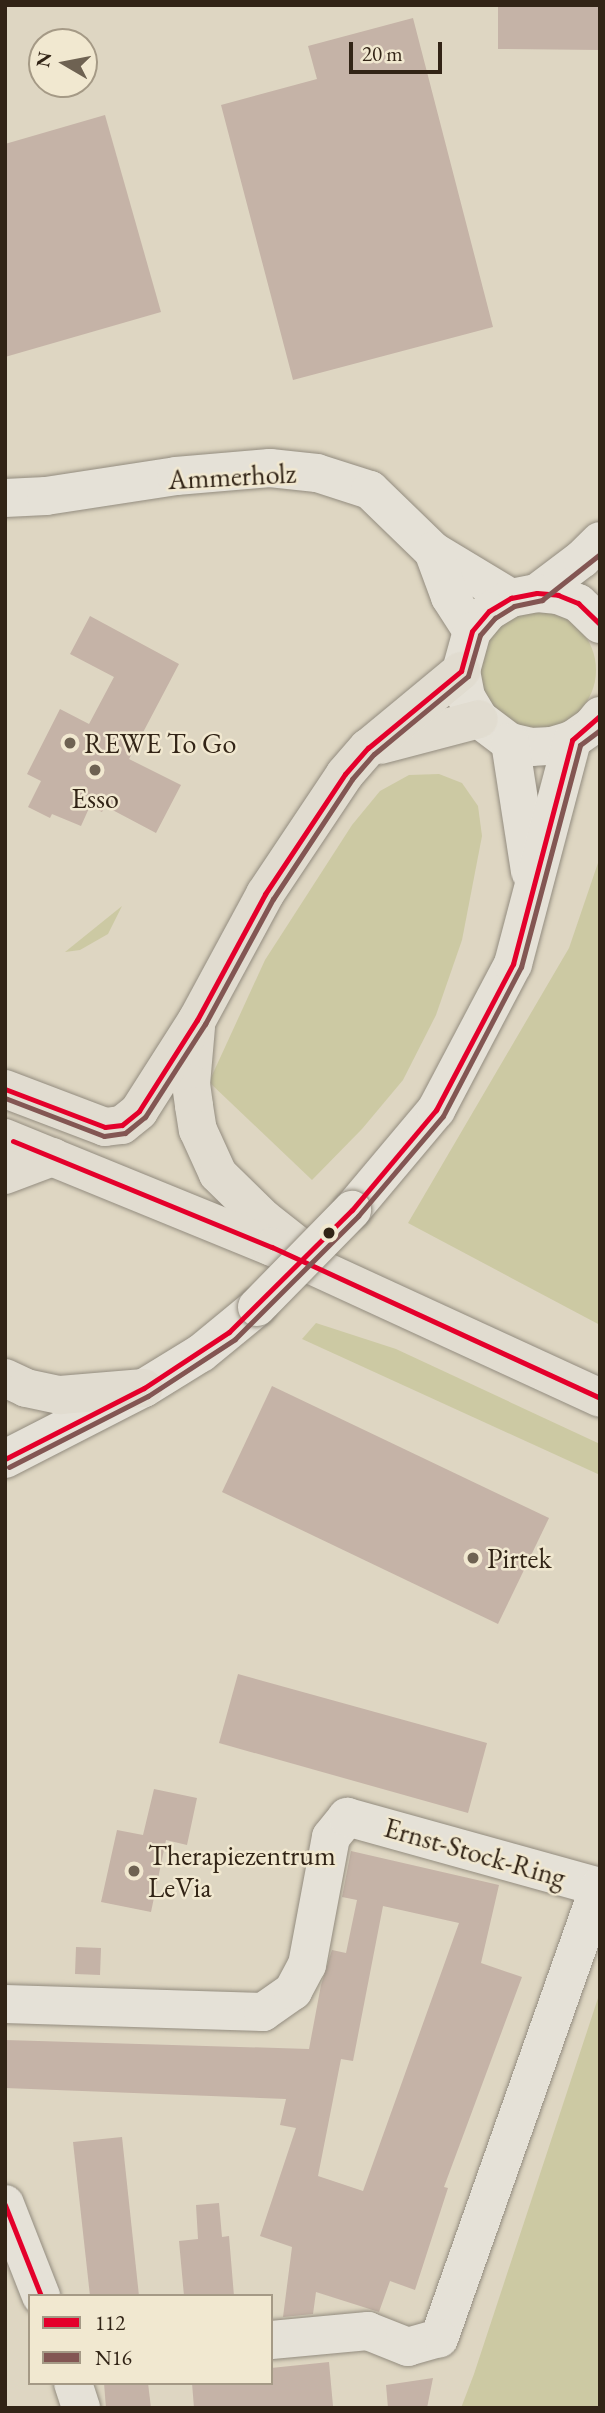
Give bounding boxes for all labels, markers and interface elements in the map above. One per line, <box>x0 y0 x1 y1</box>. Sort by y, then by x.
north arrow <box>28 28 98 98</box>
scale bar <box>353 28 446 72</box>
text: 20 m <box>362 40 403 67</box>
text: N <box>30 50 57 69</box>
street label: Ammerholz <box>167 456 297 496</box>
place label: REWE To Go <box>84 726 236 760</box>
marker: REWE To Go <box>62 735 78 751</box>
marker: Esso <box>87 762 103 778</box>
place label: Esso <box>71 781 119 815</box>
unlabelled marker <box>322 1226 336 1240</box>
place label: Pirtek <box>487 1541 552 1575</box>
marker: Pirtek <box>465 1550 481 1566</box>
street label: Ernst-Stock-Ring <box>380 1810 570 1894</box>
place label: Therapiezentrum LeVia <box>148 1838 336 1904</box>
marker: Therapiezentrum LeVia <box>126 1863 142 1879</box>
legend <box>28 2294 273 2385</box>
text: 112 <box>95 2309 125 2336</box>
text: N16 <box>95 2344 132 2371</box>

